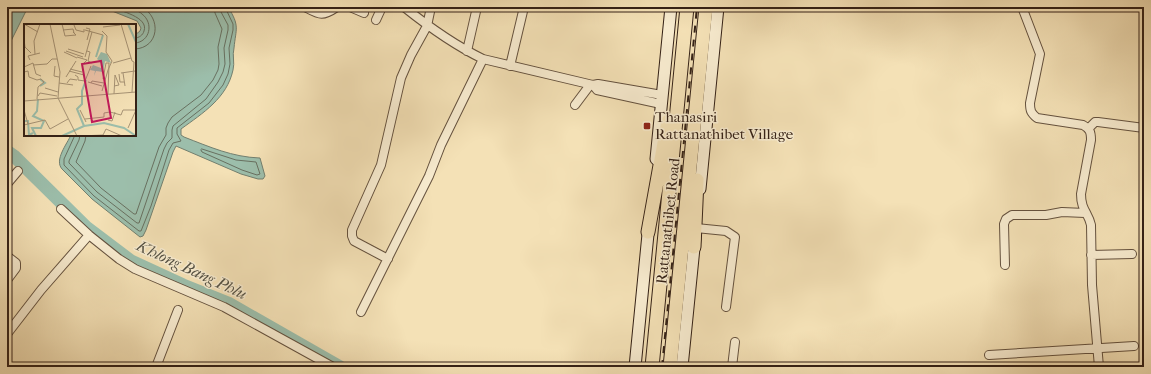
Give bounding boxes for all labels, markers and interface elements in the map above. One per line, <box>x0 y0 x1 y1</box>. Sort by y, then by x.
inset map <box>24 24 136 136</box>
place label: Thanasiri Rattanathibet Village <box>655 108 794 143</box>
marker: Thanasiri Rattanathibet Village <box>642 121 652 131</box>
street label: Rattanathibet Road <box>652 156 684 285</box>
water label: Khlong Bang Phlu <box>133 235 250 303</box>

